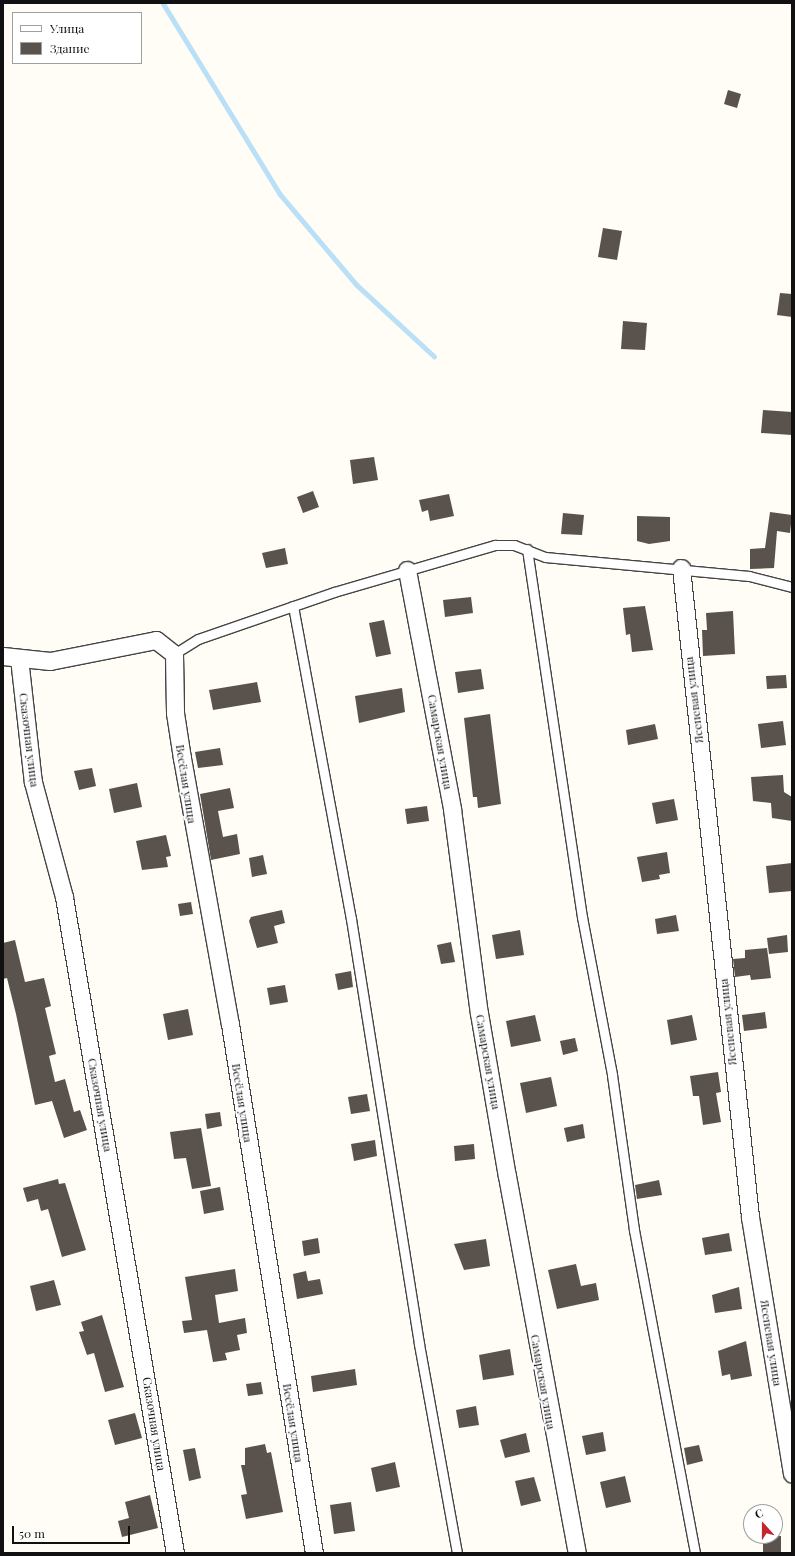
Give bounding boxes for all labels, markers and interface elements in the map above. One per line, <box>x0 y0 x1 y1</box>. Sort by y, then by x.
legend <box>12 12 142 64</box>
text: Улица <box>50 20 84 36</box>
text: Здание <box>50 40 90 56</box>
street label: Ясеневая улица <box>682 656 706 744</box>
street label: Сказочная улица <box>16 692 42 788</box>
street label: Самарская улица <box>425 693 455 791</box>
street label: Весёлая улица <box>173 744 199 824</box>
street label: Ясеневая улица <box>716 978 740 1066</box>
street label: Самарская улица <box>473 1013 503 1111</box>
street label: Сказочная улица <box>85 1057 115 1153</box>
street label: Весёлая улица <box>229 1063 255 1143</box>
street label: Ясеневая улица <box>757 1299 785 1387</box>
street label: Самарская улица <box>528 1333 558 1431</box>
street label: Сказочная улица <box>139 1376 169 1472</box>
street label: Весёлая улица <box>280 1383 306 1463</box>
north arrow <box>743 1504 783 1544</box>
text: С <box>753 1505 765 1522</box>
scale bar <box>14 1518 132 1544</box>
text: 50 m <box>19 1525 45 1541</box>

